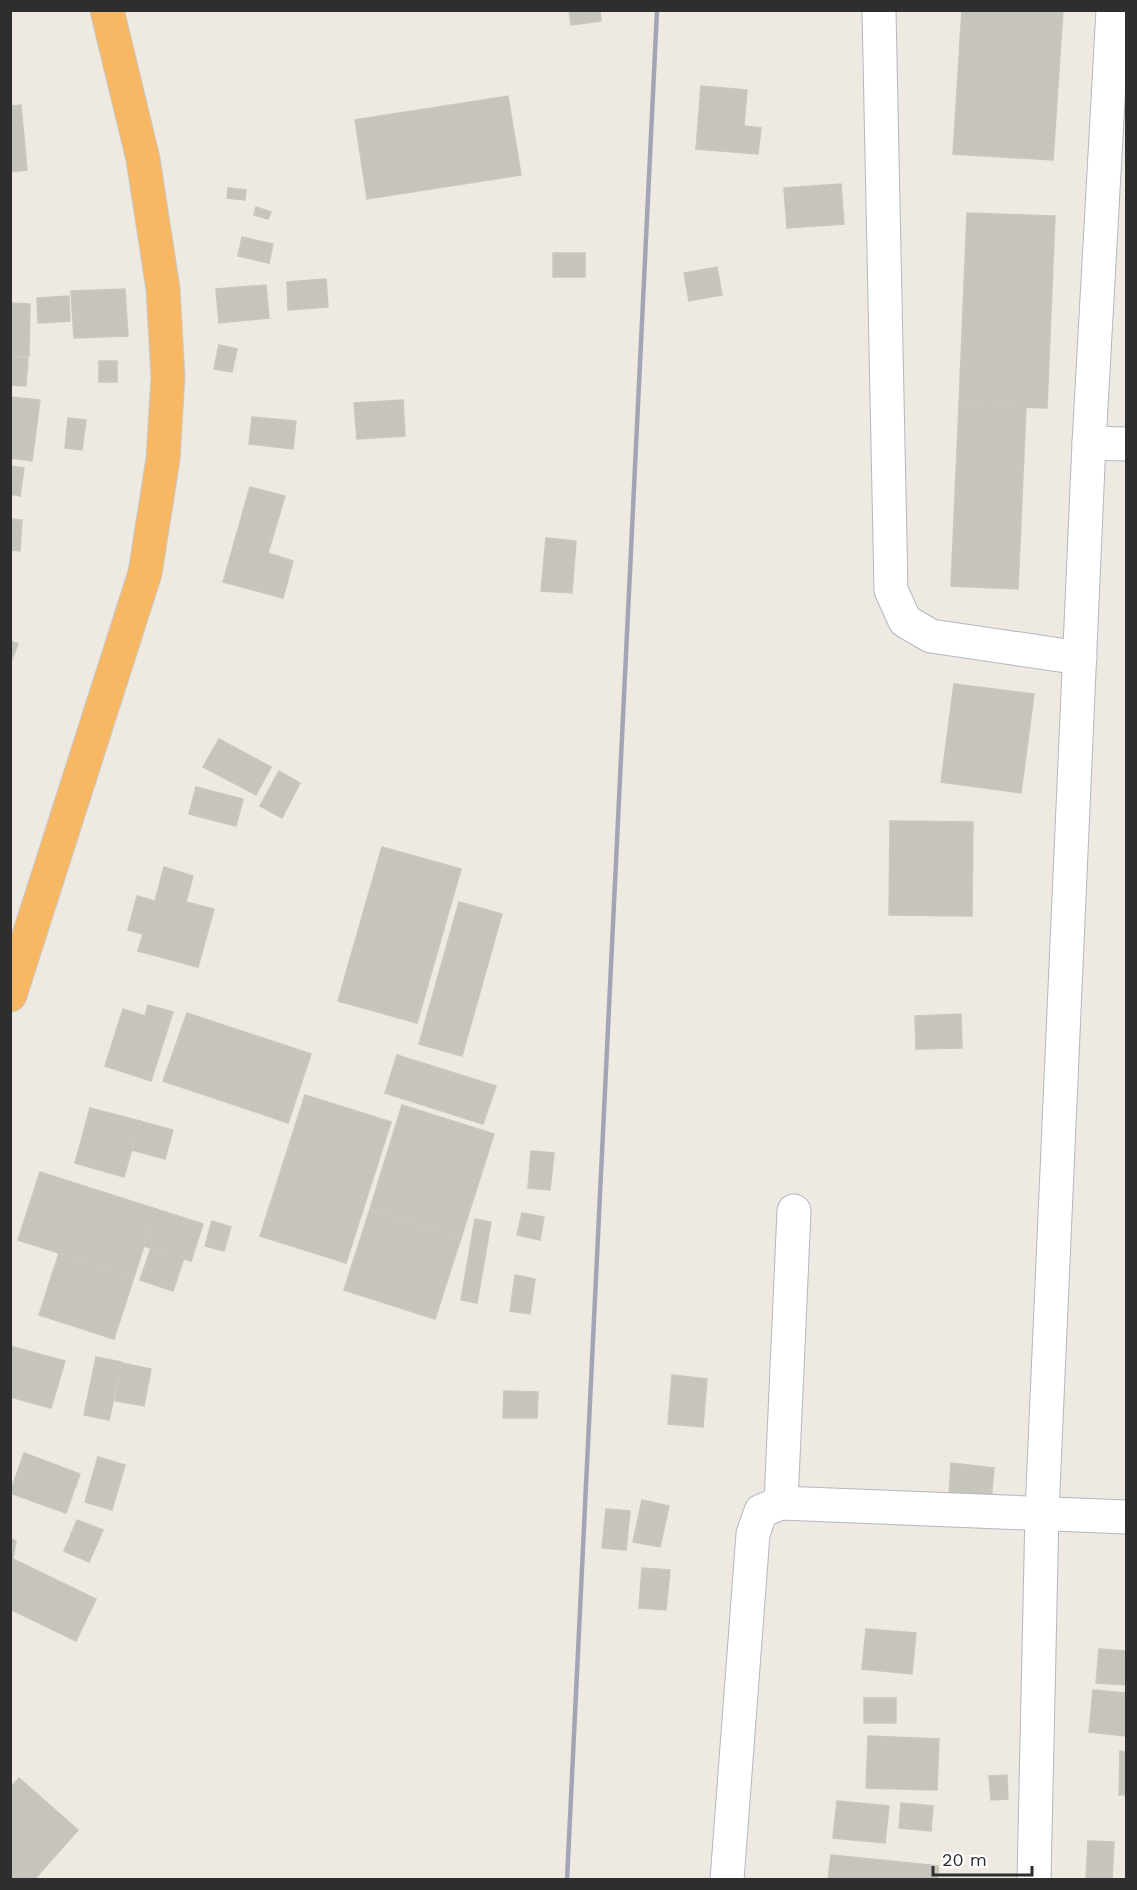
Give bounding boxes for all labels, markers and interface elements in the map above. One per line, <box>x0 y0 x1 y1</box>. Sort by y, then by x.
scale bar <box>933 1839 1032 1877</box>
text: 20 m <box>942 1849 987 1870</box>

